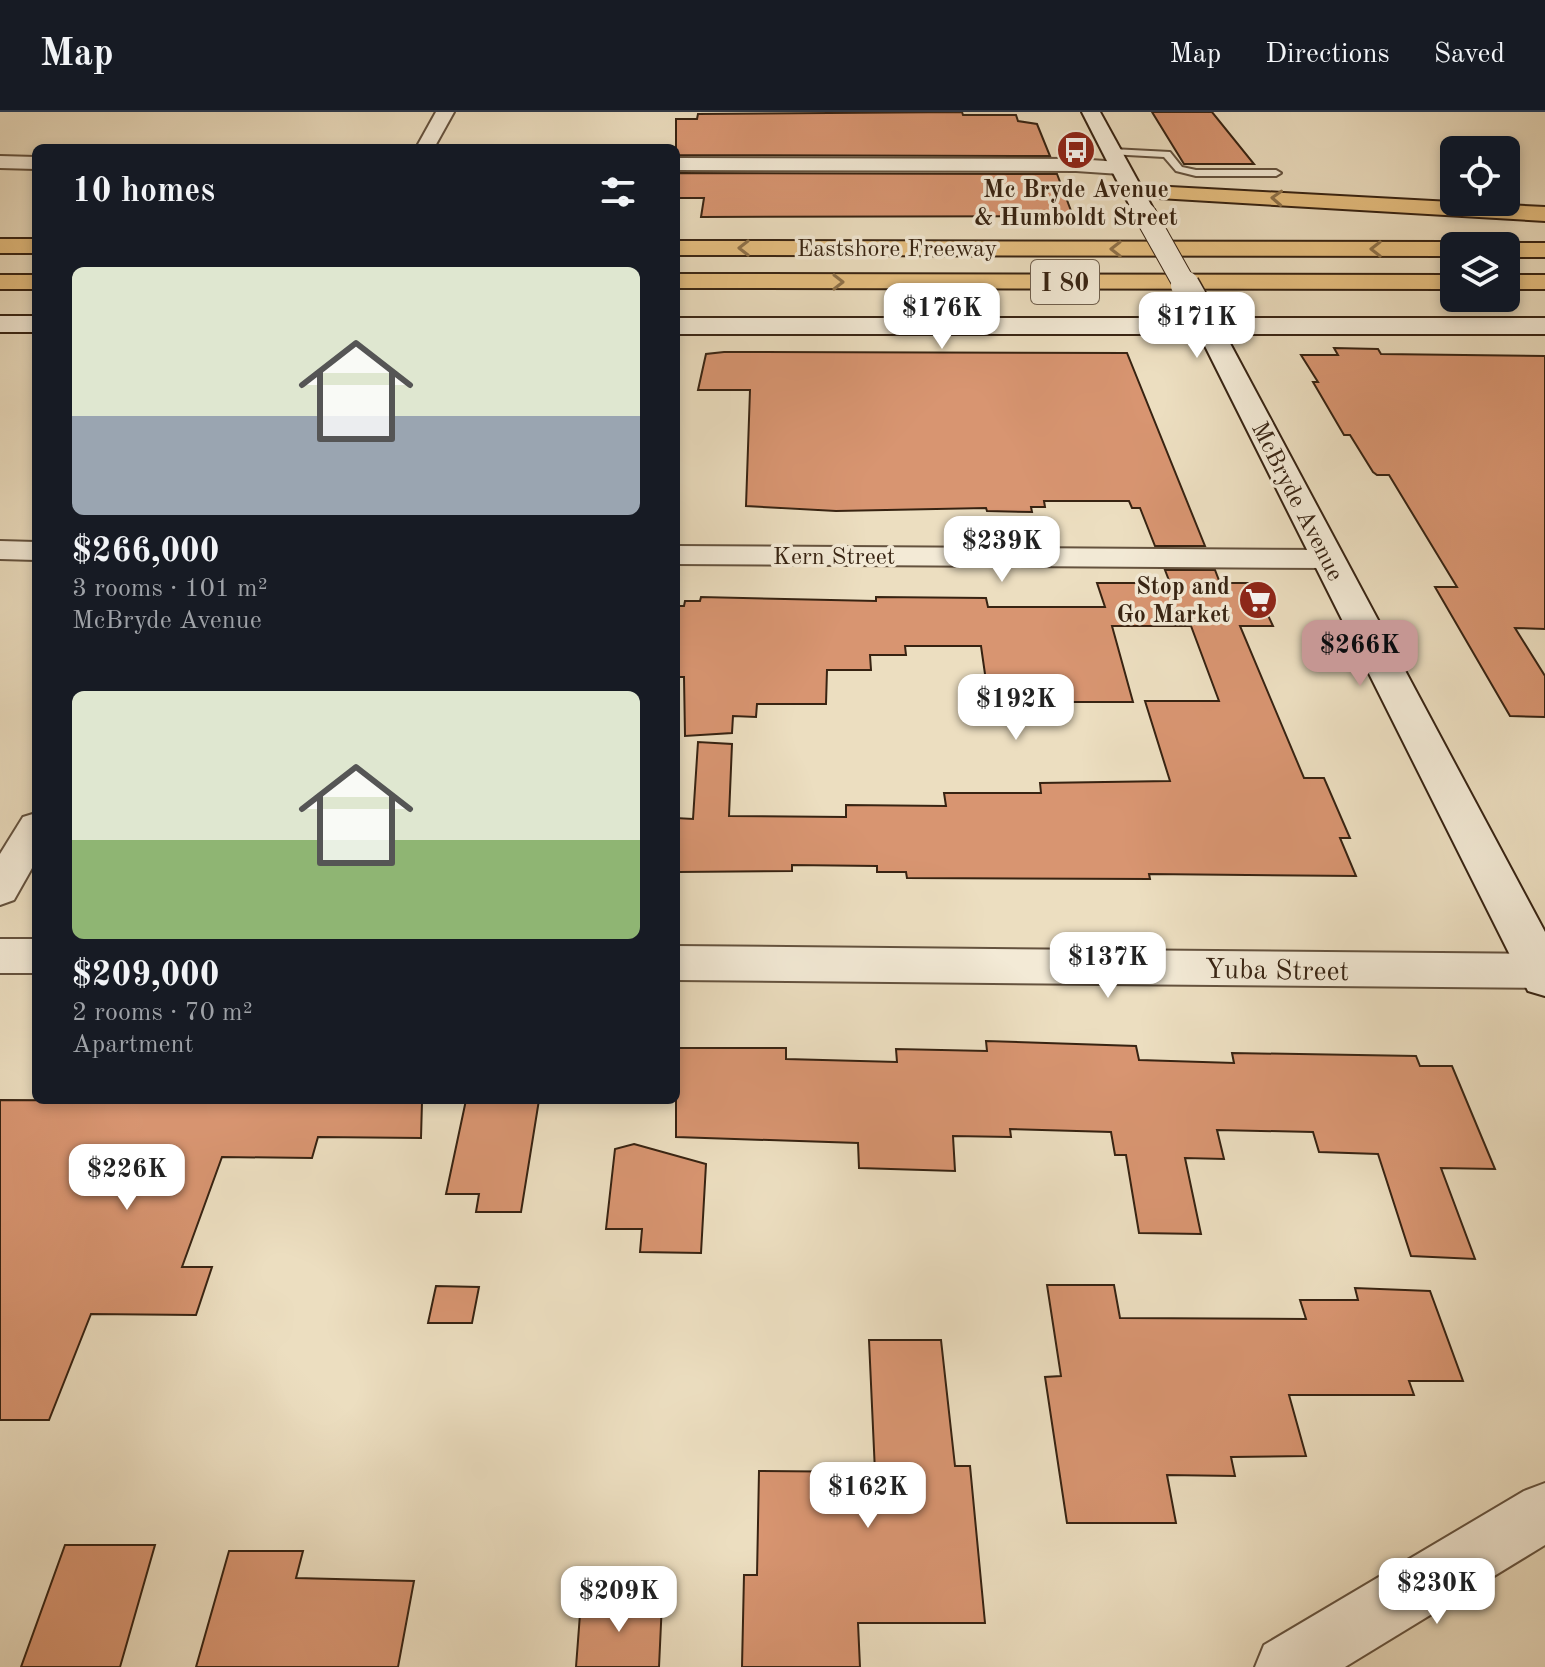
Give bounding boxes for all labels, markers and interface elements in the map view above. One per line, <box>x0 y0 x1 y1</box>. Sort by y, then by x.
text: Map <box>40 36 114 74</box>
text: Map <box>1169 41 1221 69</box>
text: Directions <box>1265 41 1390 69</box>
text: Saved <box>1434 41 1505 69</box>
bus stop icon: Mc Bryde Avenue & Humboldt Street <box>1055 129 1097 171</box>
map controls <box>1440 136 1520 312</box>
button: locate <box>1440 136 1520 216</box>
icon: filters <box>596 170 640 214</box>
text: 10 homes <box>72 175 215 209</box>
place label: Mc Bryde Avenue & Humboldt Street <box>974 179 1178 231</box>
one-way arrow <box>1270 190 1283 207</box>
button: layers <box>1440 232 1520 312</box>
street label: Eastshore Freeway <box>797 238 997 262</box>
one-way arrow <box>737 239 750 257</box>
one-way arrow <box>1109 240 1122 258</box>
one-way arrow <box>1369 240 1382 258</box>
road number: I 80 <box>1031 260 1099 304</box>
one-way arrow <box>832 273 845 291</box>
pin: $176K <box>886 283 998 351</box>
pin: $171K <box>1141 292 1253 360</box>
text: $176K <box>902 296 982 322</box>
text: $171K <box>1157 305 1237 331</box>
icon: home <box>284 319 428 463</box>
street label: McBryde Avenue <box>1246 418 1347 585</box>
pin: $239K <box>946 516 1058 584</box>
text: $239K <box>962 529 1042 555</box>
text: $266,000 <box>72 535 220 569</box>
street label: Kern Street <box>773 546 895 570</box>
text: 3 rooms · 101 m² <box>72 576 268 602</box>
place label: Stop and Go Market <box>1116 576 1230 628</box>
supermarket icon: Stop and Go Market <box>1237 579 1279 621</box>
text: McBryde Avenue <box>72 608 262 634</box>
pin: $266K <box>1304 620 1416 688</box>
text: $266K <box>1320 633 1400 659</box>
pin: $192K <box>960 674 1072 742</box>
text: $192K <box>976 687 1056 713</box>
icon: home <box>284 743 428 887</box>
pin: $137K <box>1052 932 1164 1000</box>
text: $137K <box>1068 945 1148 971</box>
street label: Yuba Street <box>1204 957 1350 987</box>
text: $209,000 <box>72 959 220 993</box>
text: 2 rooms · 70 m² <box>72 1000 253 1026</box>
text: Apartment <box>72 1032 194 1058</box>
pin: $226K <box>71 1144 183 1212</box>
text: $226K <box>87 1157 167 1183</box>
pin: $162K <box>812 1462 924 1530</box>
text: $162K <box>828 1475 908 1501</box>
pin: $230K <box>1381 1558 1493 1626</box>
pin: $209K <box>563 1566 675 1634</box>
text: $230K <box>1397 1571 1477 1597</box>
text: $209K <box>579 1579 659 1605</box>

